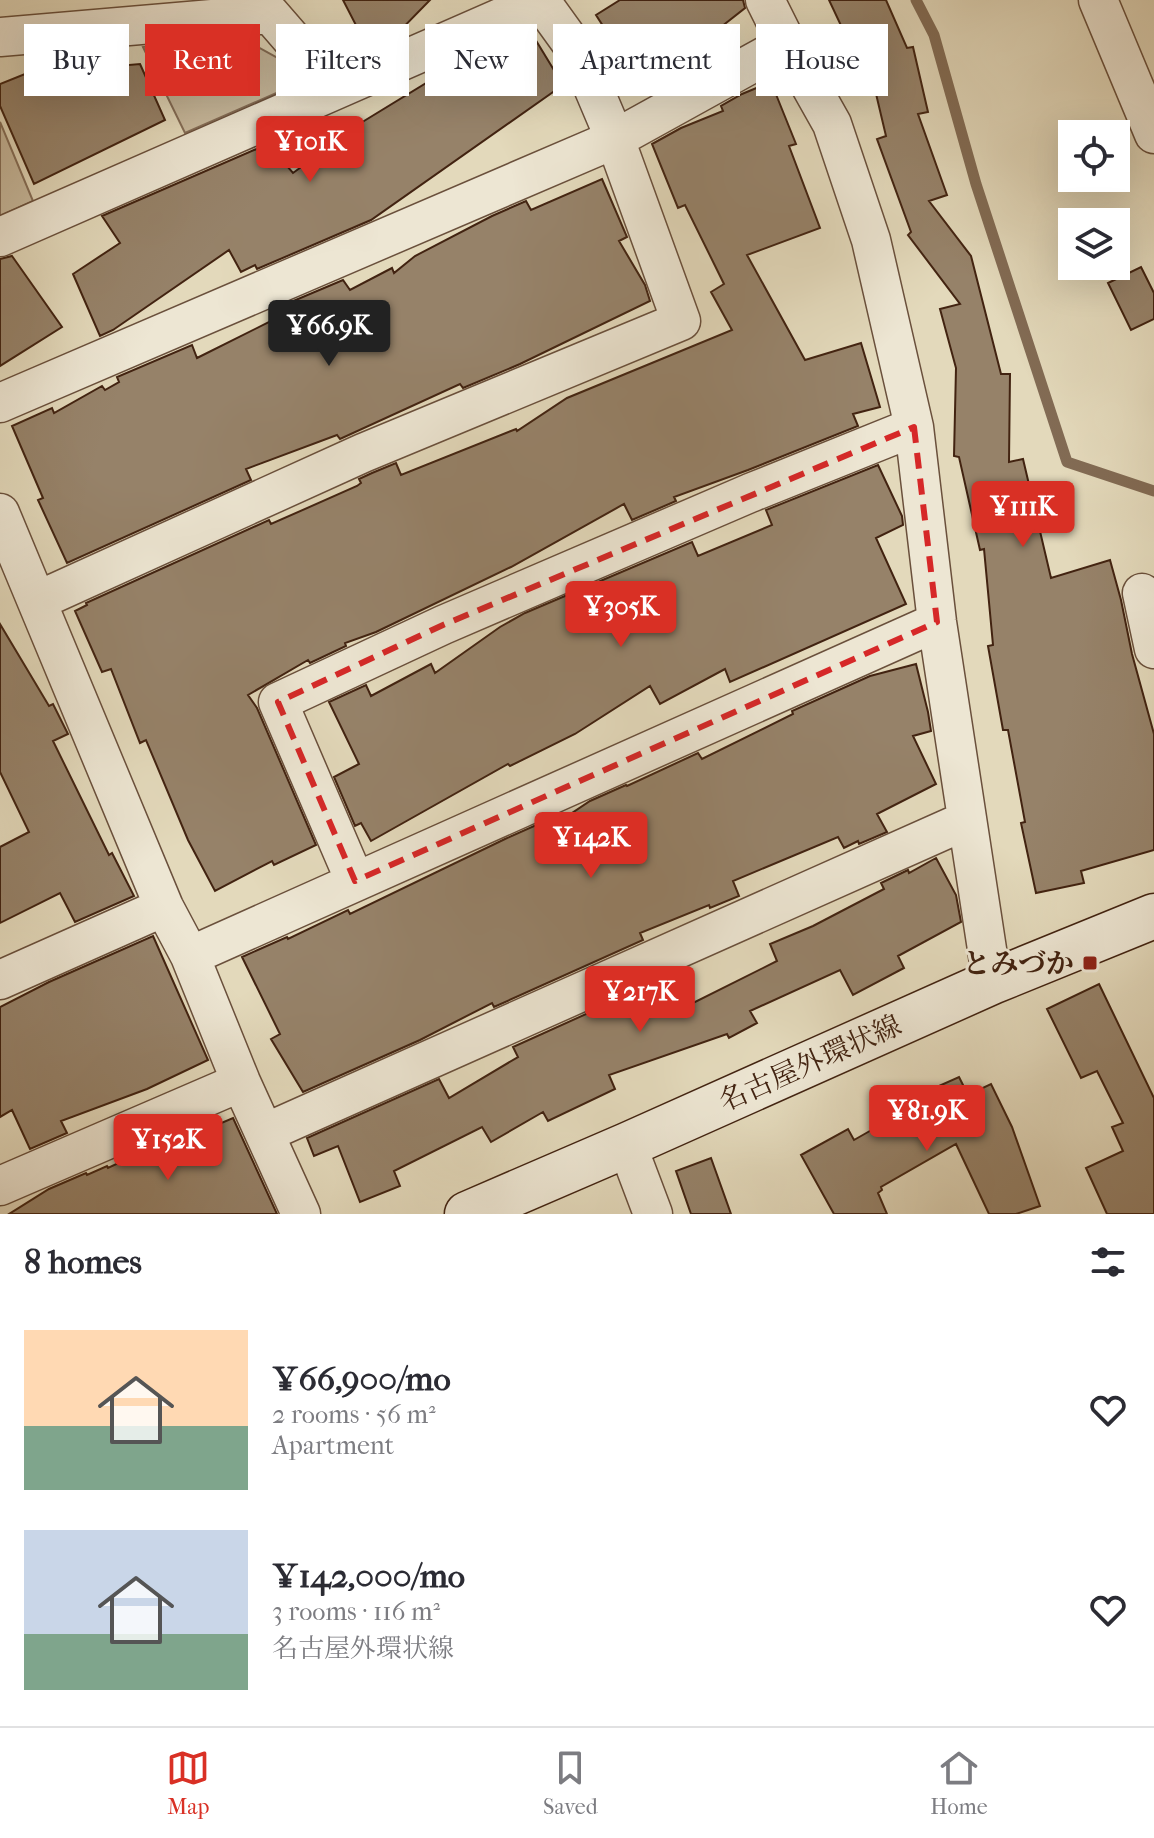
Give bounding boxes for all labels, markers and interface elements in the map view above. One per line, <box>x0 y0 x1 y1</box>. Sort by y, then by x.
chip: Buy <box>24 24 129 96</box>
chip: Rent <box>145 24 260 96</box>
chip: Filters <box>276 24 409 96</box>
chip: New <box>425 24 537 96</box>
chip: Apartment <box>553 24 740 96</box>
chip: House <box>756 24 888 96</box>
pin: ¥101K <box>254 116 366 184</box>
map controls <box>1058 120 1130 280</box>
button: locate <box>1058 120 1130 192</box>
text: ¥101K <box>274 126 346 157</box>
button: layers <box>1058 208 1130 280</box>
pin: ¥66.9K <box>264 300 394 368</box>
text: ¥66.9K <box>286 310 372 341</box>
pin: ¥111K <box>967 481 1079 549</box>
text: ¥111K <box>990 491 1056 522</box>
pin: ¥305K <box>565 581 677 649</box>
text: ¥305K <box>583 591 659 622</box>
pin: ¥142K <box>535 812 647 880</box>
text: ¥142K <box>552 822 630 853</box>
place label: とみづか <box>963 947 1074 980</box>
marker: とみづか <box>1081 954 1099 972</box>
pin: ¥217K <box>584 966 696 1034</box>
text: ¥217K <box>603 976 677 1007</box>
street label: 名古屋外環状線 <box>714 1008 906 1118</box>
pin: ¥81.9K <box>862 1085 992 1153</box>
text: ¥81.9K <box>887 1095 967 1126</box>
pin: ¥152K <box>112 1114 224 1182</box>
text: ¥152K <box>132 1124 204 1155</box>
icon: filters <box>1086 1240 1130 1284</box>
text: 8 homes <box>24 1242 142 1282</box>
text: ¥66,900/mo <box>272 1359 451 1399</box>
icon: home <box>88 1362 184 1458</box>
icon: heart <box>1086 1388 1130 1432</box>
text: 2 rooms · 56 m² <box>272 1399 436 1430</box>
text: Apartment <box>272 1430 394 1461</box>
text: ¥142,000/mo <box>272 1556 465 1596</box>
icon: home <box>88 1562 184 1658</box>
icon: heart <box>1086 1588 1130 1632</box>
text: 3 rooms · 116 m² <box>272 1596 440 1627</box>
text: 名古屋外環状線 <box>272 1633 454 1664</box>
tab: Map <box>166 1746 210 1820</box>
tab: Saved <box>543 1746 598 1820</box>
tab: Home <box>930 1746 988 1820</box>

